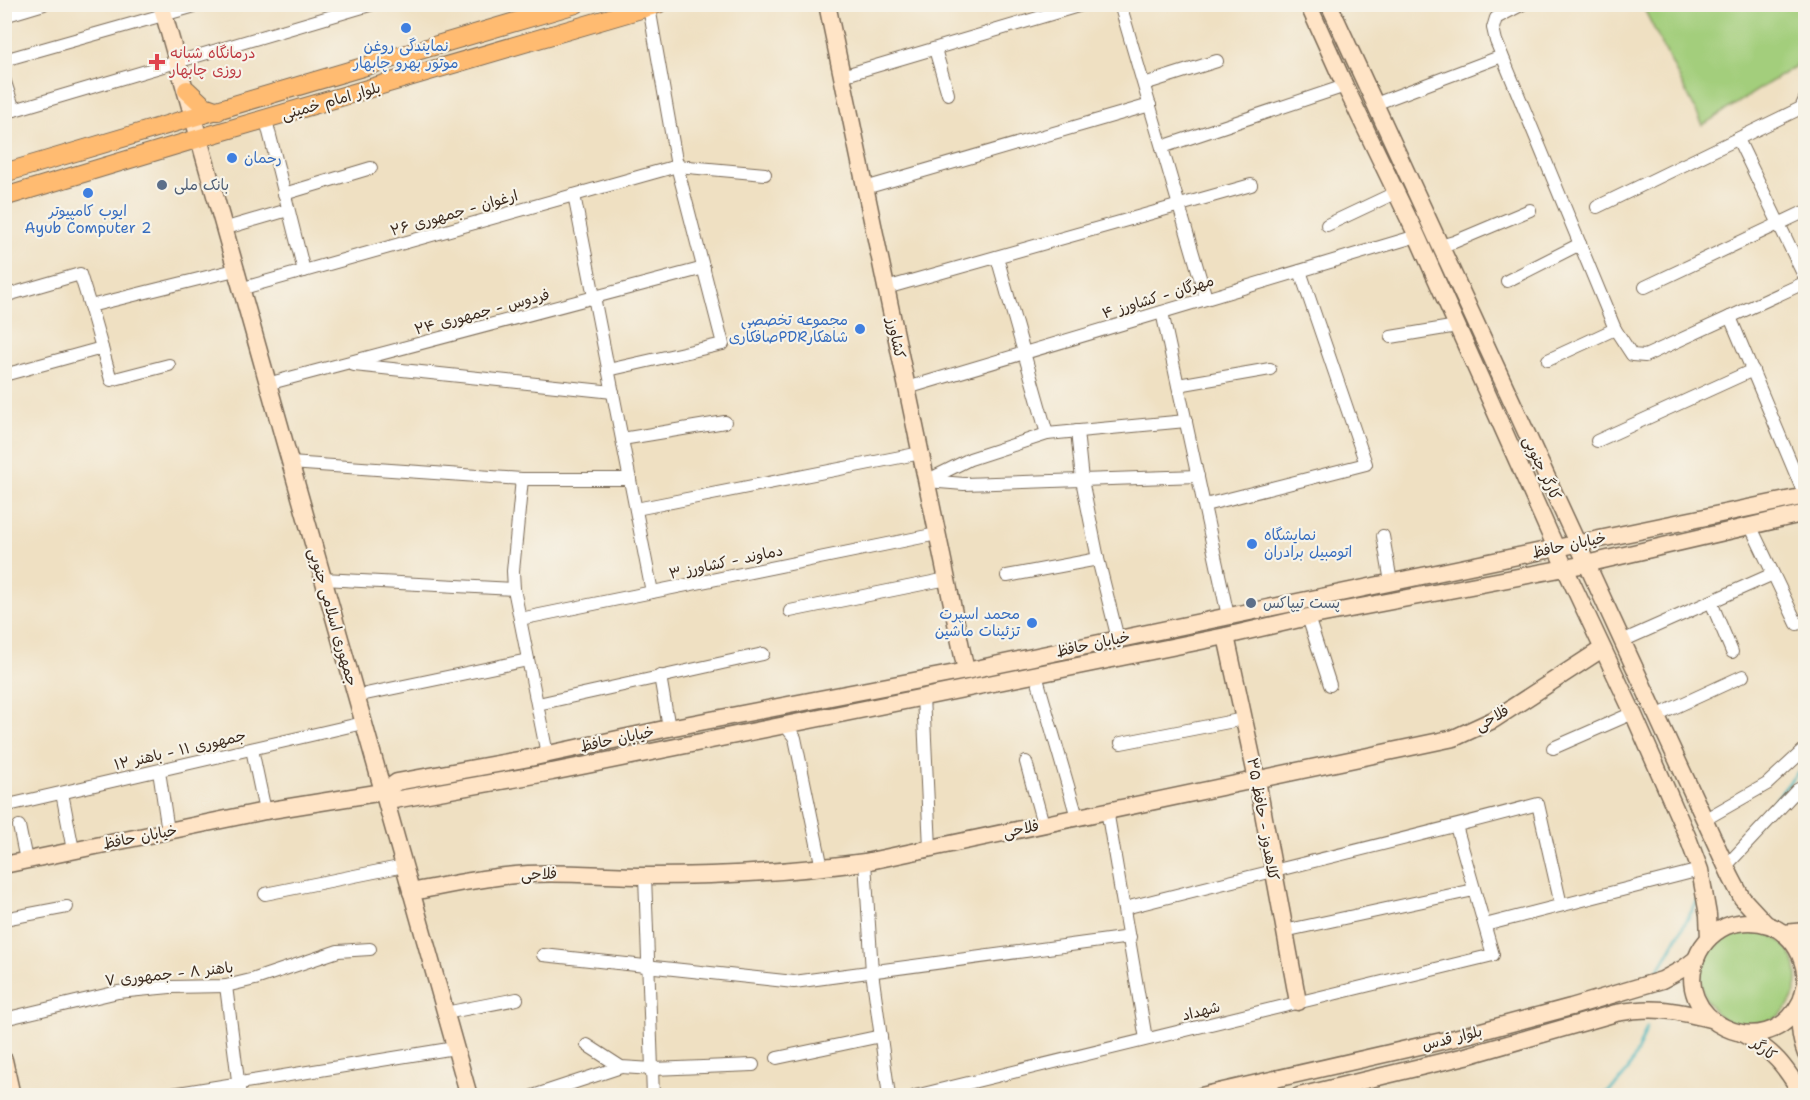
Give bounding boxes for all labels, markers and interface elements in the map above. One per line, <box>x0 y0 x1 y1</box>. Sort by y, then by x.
marker: نمایندگی روغن موتور بهرو چابهار <box>399 21 413 35</box>
place label: نمایندگی روغن موتور بهرو چابهار <box>352 36 459 73</box>
place label: درمانگاه شبانه روزی چابهار <box>169 43 256 80</box>
marker: درمانگاه شبانه روزی چابهار <box>148 53 166 71</box>
street label: بلوار امام خمینی <box>279 77 383 126</box>
place label: رحمان <box>244 148 282 168</box>
marker: رحمان <box>225 151 239 165</box>
place label: بانک ملی <box>174 175 229 195</box>
marker: بانک ملی <box>155 178 169 192</box>
street label: ارغوان - جمهوری ۲۶ <box>388 185 520 241</box>
marker: ایوب کامپیوتر Ayub Computer 2 <box>81 186 95 200</box>
place label: ایوب کامپیوتر Ayub Computer 2 <box>25 201 151 238</box>
street label: مهرگان - کشاورز ۴ <box>1100 270 1216 324</box>
street label: فردوس - جمهوری ۲۴ <box>412 284 552 340</box>
place label: مجموعه تخصصی صافکاریPDRشاهکار <box>729 310 848 347</box>
street label: کشاورز <box>882 315 910 360</box>
marker: مجموعه تخصصی صافکاریPDRشاهکار <box>853 322 867 336</box>
street label: کارگر جنوبی <box>1518 433 1566 503</box>
place label: نمایشگاه اتومبیل برادران <box>1264 525 1352 562</box>
street label: خیابان حافظ <box>1530 527 1608 563</box>
marker: نمایشگاه اتومبیل برادران <box>1245 537 1259 551</box>
street label: دماوند - کشاورز ۳ <box>667 540 785 584</box>
street label: جمهوری اسلامی جنوبی <box>304 546 362 688</box>
place label: پست تیپاکس <box>1263 593 1340 613</box>
marker: پست تیپاکس <box>1244 596 1258 610</box>
place label: محمد اسپرت تزئینات ماشین <box>935 604 1021 641</box>
marker: محمد اسپرت تزئینات ماشین <box>1025 616 1039 630</box>
street label: خیابان حافظ <box>1054 626 1132 662</box>
street label: فلاحی <box>1471 700 1513 736</box>
street label: خیابان حافظ <box>578 721 656 757</box>
street label: جمهوری ۱۱ - باهنر ۱۲ <box>112 725 248 775</box>
street label: کلاهدوز - حافظ ۳۵ <box>1242 756 1284 882</box>
street label: فلاحی <box>1001 815 1041 843</box>
street label: خیابان حافظ <box>101 820 179 854</box>
street label: فلاحی <box>521 863 557 885</box>
street label: باهنر ۸ - جمهوری ۷ <box>104 957 234 991</box>
street label: شهداد <box>1180 997 1222 1025</box>
street label: بلوار قدس <box>1420 1021 1484 1055</box>
street label: کارگر <box>1746 1032 1781 1065</box>

